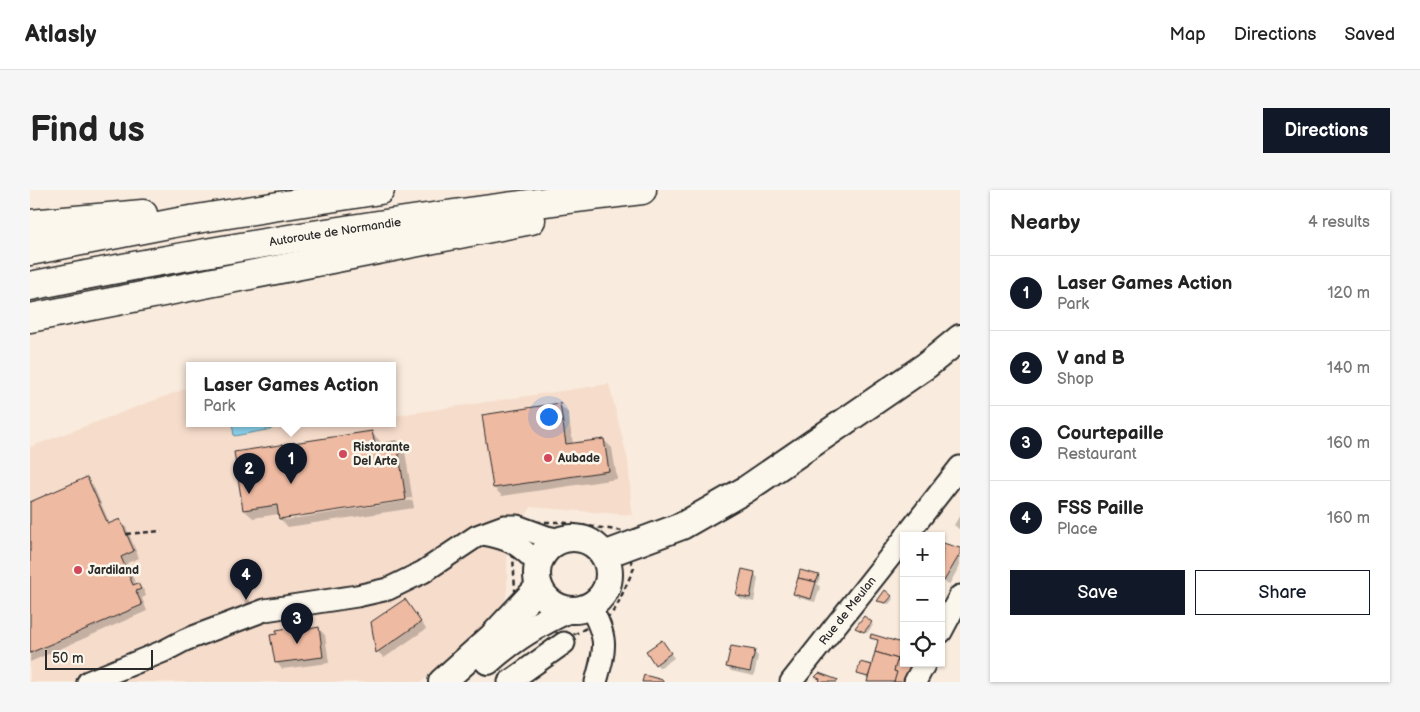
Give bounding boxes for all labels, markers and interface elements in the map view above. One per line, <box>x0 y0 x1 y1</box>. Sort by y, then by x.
text: Atlasly <box>25 20 96 49</box>
text: Map <box>1170 24 1206 45</box>
text: Directions <box>1234 24 1316 45</box>
text: Saved <box>1344 24 1395 45</box>
button: Directions <box>1263 108 1390 153</box>
text: Find us <box>30 109 145 152</box>
text: Nearby <box>1010 210 1080 235</box>
text: 4 results <box>1308 213 1370 232</box>
street label: Autoroute de Normandie <box>268 214 402 250</box>
text: Laser Games Action <box>1057 272 1232 295</box>
text: 1 <box>1023 284 1029 303</box>
text: 120 m <box>1327 284 1370 303</box>
text: Park <box>1057 295 1089 314</box>
text: V and B <box>1057 347 1125 370</box>
text: 2 <box>1021 359 1031 378</box>
text: 140 m <box>1327 359 1370 378</box>
popup <box>186 362 396 427</box>
text: Shop <box>1057 370 1094 389</box>
text: Laser Games Action <box>203 374 379 397</box>
text: Park <box>203 397 235 416</box>
your location <box>536 404 562 430</box>
text: Courtepaille <box>1057 422 1164 445</box>
text: 3 <box>1021 434 1031 453</box>
text: 160 m <box>1327 434 1370 453</box>
place label: Ristorante Del Arte <box>353 440 410 469</box>
pin: 1 <box>275 443 307 484</box>
text: Restaurant <box>1057 445 1137 464</box>
marker: Ristorante Del Arte <box>337 448 349 460</box>
place label: Aubade <box>557 451 600 466</box>
marker: Aubade <box>542 452 554 464</box>
pin: 2 <box>233 453 265 494</box>
text: FSS Paille <box>1057 497 1144 520</box>
text: 4 <box>1021 509 1031 528</box>
text: 160 m <box>1327 509 1370 528</box>
text: Place <box>1057 520 1098 539</box>
map controls <box>900 532 945 667</box>
button: + <box>900 532 945 577</box>
pin: 4 <box>230 559 262 600</box>
place label: Jardiland <box>88 563 139 578</box>
marker: Jardiland <box>72 564 84 576</box>
button: Save <box>1010 570 1185 615</box>
button: Share <box>1195 570 1370 615</box>
street label: Rue de Meulan <box>816 573 879 648</box>
button: − <box>900 577 945 622</box>
pin: 3 <box>281 603 313 644</box>
button: locate <box>900 622 945 667</box>
scale bar <box>45 647 152 670</box>
text: 50 m <box>52 650 84 667</box>

